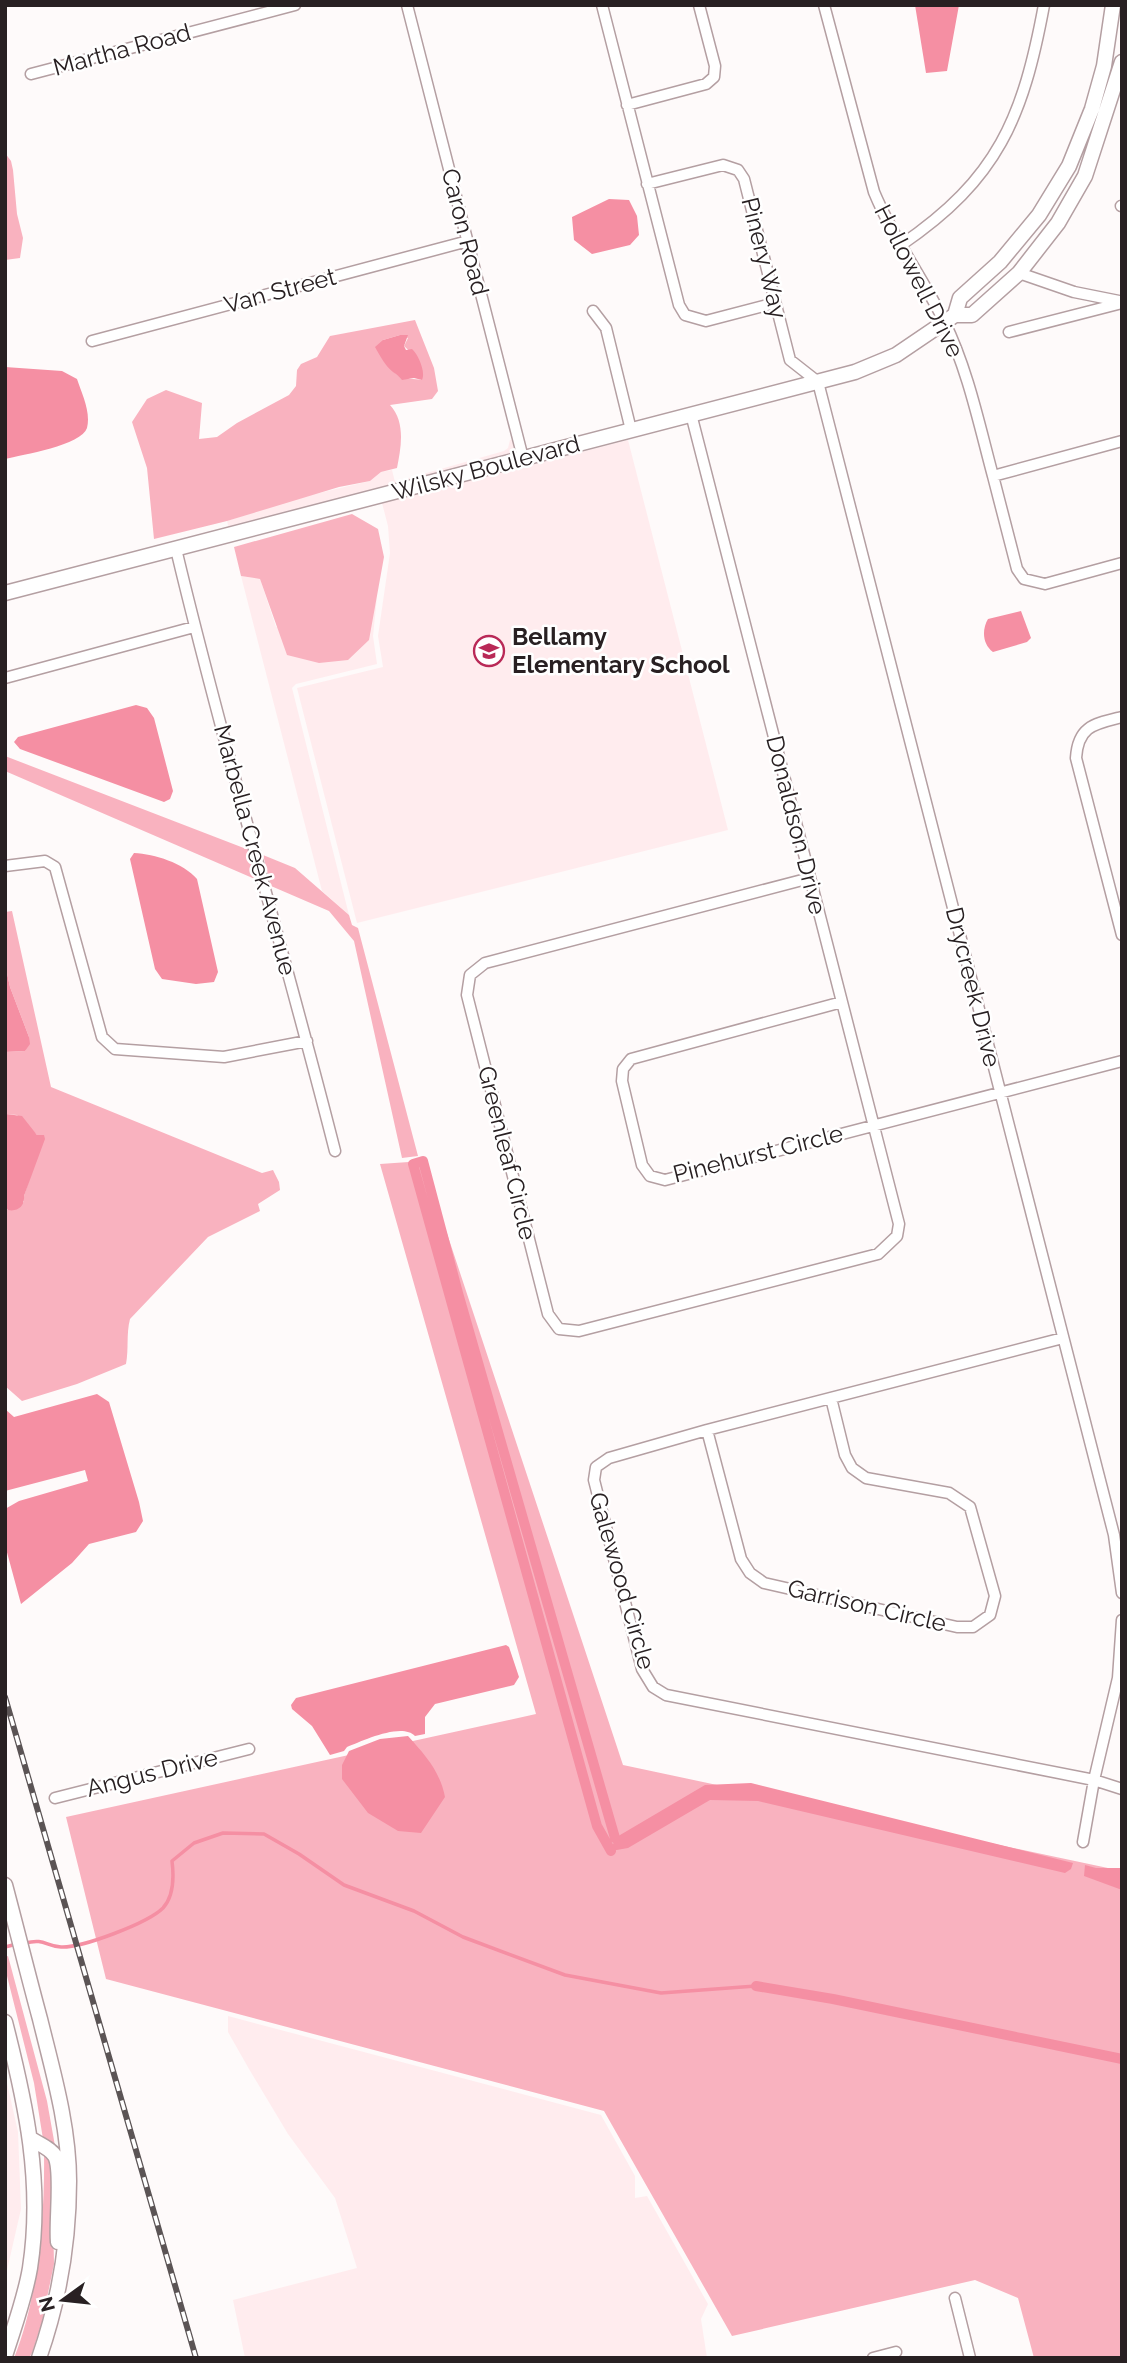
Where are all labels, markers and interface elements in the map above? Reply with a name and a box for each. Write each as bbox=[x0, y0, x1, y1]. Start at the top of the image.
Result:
street label: Martha Road bbox=[50, 17, 194, 82]
street label: Caron Road bbox=[436, 166, 495, 298]
street label: Pinery Way bbox=[735, 194, 794, 321]
street label: Hollowell Drive bbox=[868, 200, 970, 362]
street label: Van Street bbox=[221, 262, 339, 319]
street label: Wilsky Boulevard bbox=[389, 429, 583, 507]
place label: Bellamy Elementary School bbox=[512, 622, 730, 679]
school or university icon: Bellamy Elementary School bbox=[472, 634, 506, 668]
street label: Marbella Creek Avenue bbox=[208, 721, 303, 979]
street label: Donaldson Drive bbox=[760, 732, 833, 917]
street label: Drycreek Drive bbox=[940, 904, 1007, 1070]
street label: Greenleaf Circle bbox=[472, 1063, 543, 1243]
street label: Pinehurst Circle bbox=[670, 1118, 846, 1189]
street label: Galewood Circle bbox=[583, 1489, 662, 1673]
street label: Garrison Circle bbox=[785, 1573, 949, 1638]
street label: Angus Drive bbox=[83, 1742, 221, 1803]
north arrow bbox=[28, 2265, 98, 2335]
text: N bbox=[34, 2295, 59, 2314]

